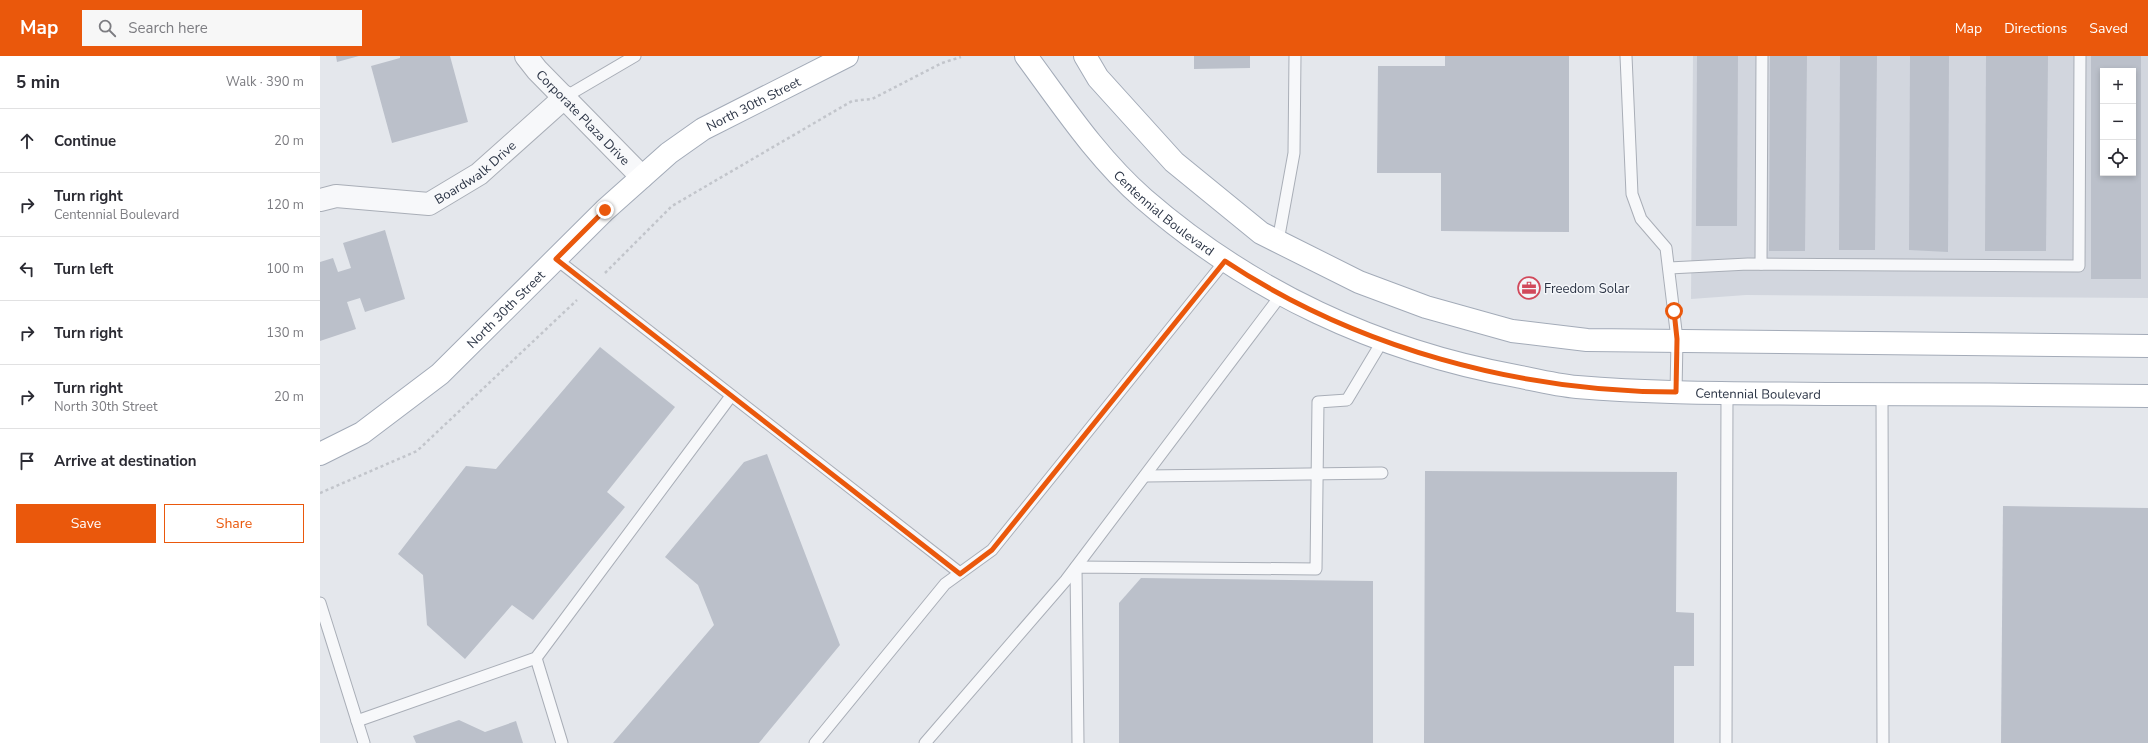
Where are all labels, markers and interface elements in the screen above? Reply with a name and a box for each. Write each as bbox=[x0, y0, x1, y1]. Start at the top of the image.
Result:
search box bbox=[82, 10, 362, 46]
text: Map bbox=[20, 15, 58, 41]
icon: search bbox=[96, 17, 118, 39]
text: Search here bbox=[128, 18, 208, 38]
text: Map bbox=[1955, 19, 1982, 38]
text: Directions bbox=[2004, 19, 2067, 38]
text: Saved bbox=[2089, 19, 2128, 38]
street label: Corporate Plaza Drive bbox=[532, 66, 634, 170]
map controls bbox=[2100, 68, 2136, 176]
button: + bbox=[2100, 68, 2136, 104]
text: 5 min bbox=[16, 71, 60, 94]
text: Walk · 390 m bbox=[226, 73, 304, 91]
street label: North 30th Street bbox=[703, 73, 804, 136]
button: − bbox=[2100, 104, 2136, 140]
icon: ahead bbox=[16, 130, 38, 152]
text: Continue bbox=[54, 131, 116, 151]
text: 20 m bbox=[274, 132, 304, 150]
street label: Boardwalk Drive bbox=[431, 137, 520, 209]
button: locate bbox=[2100, 140, 2136, 176]
street label: Centennial Boulevard bbox=[1109, 167, 1217, 260]
text: Turn right bbox=[54, 186, 123, 206]
icon: right bbox=[16, 194, 38, 216]
text: 120 m bbox=[266, 196, 304, 214]
route end bbox=[596, 201, 614, 219]
text: Centennial Boulevard bbox=[54, 206, 179, 224]
icon: left bbox=[16, 258, 38, 280]
text: Turn left bbox=[54, 259, 113, 279]
text: 100 m bbox=[266, 260, 304, 278]
street label: North 30th Street bbox=[463, 266, 550, 353]
office icon: Freedom Solar bbox=[1516, 275, 1542, 301]
place label: Freedom Solar bbox=[1544, 280, 1630, 298]
route start bbox=[1665, 302, 1683, 320]
icon: right bbox=[16, 322, 38, 344]
text: Turn right bbox=[54, 323, 123, 343]
text: 130 m bbox=[266, 324, 304, 342]
text: Turn right bbox=[54, 378, 123, 398]
street label: Centennial Boulevard bbox=[1695, 385, 1821, 404]
icon: right bbox=[16, 386, 38, 408]
text: 20 m bbox=[274, 388, 304, 406]
text: North 30th Street bbox=[54, 398, 157, 416]
icon: arrive bbox=[16, 450, 38, 472]
text: Arrive at destination bbox=[54, 451, 197, 471]
button: Save bbox=[16, 504, 156, 543]
button: Share bbox=[164, 504, 304, 543]

